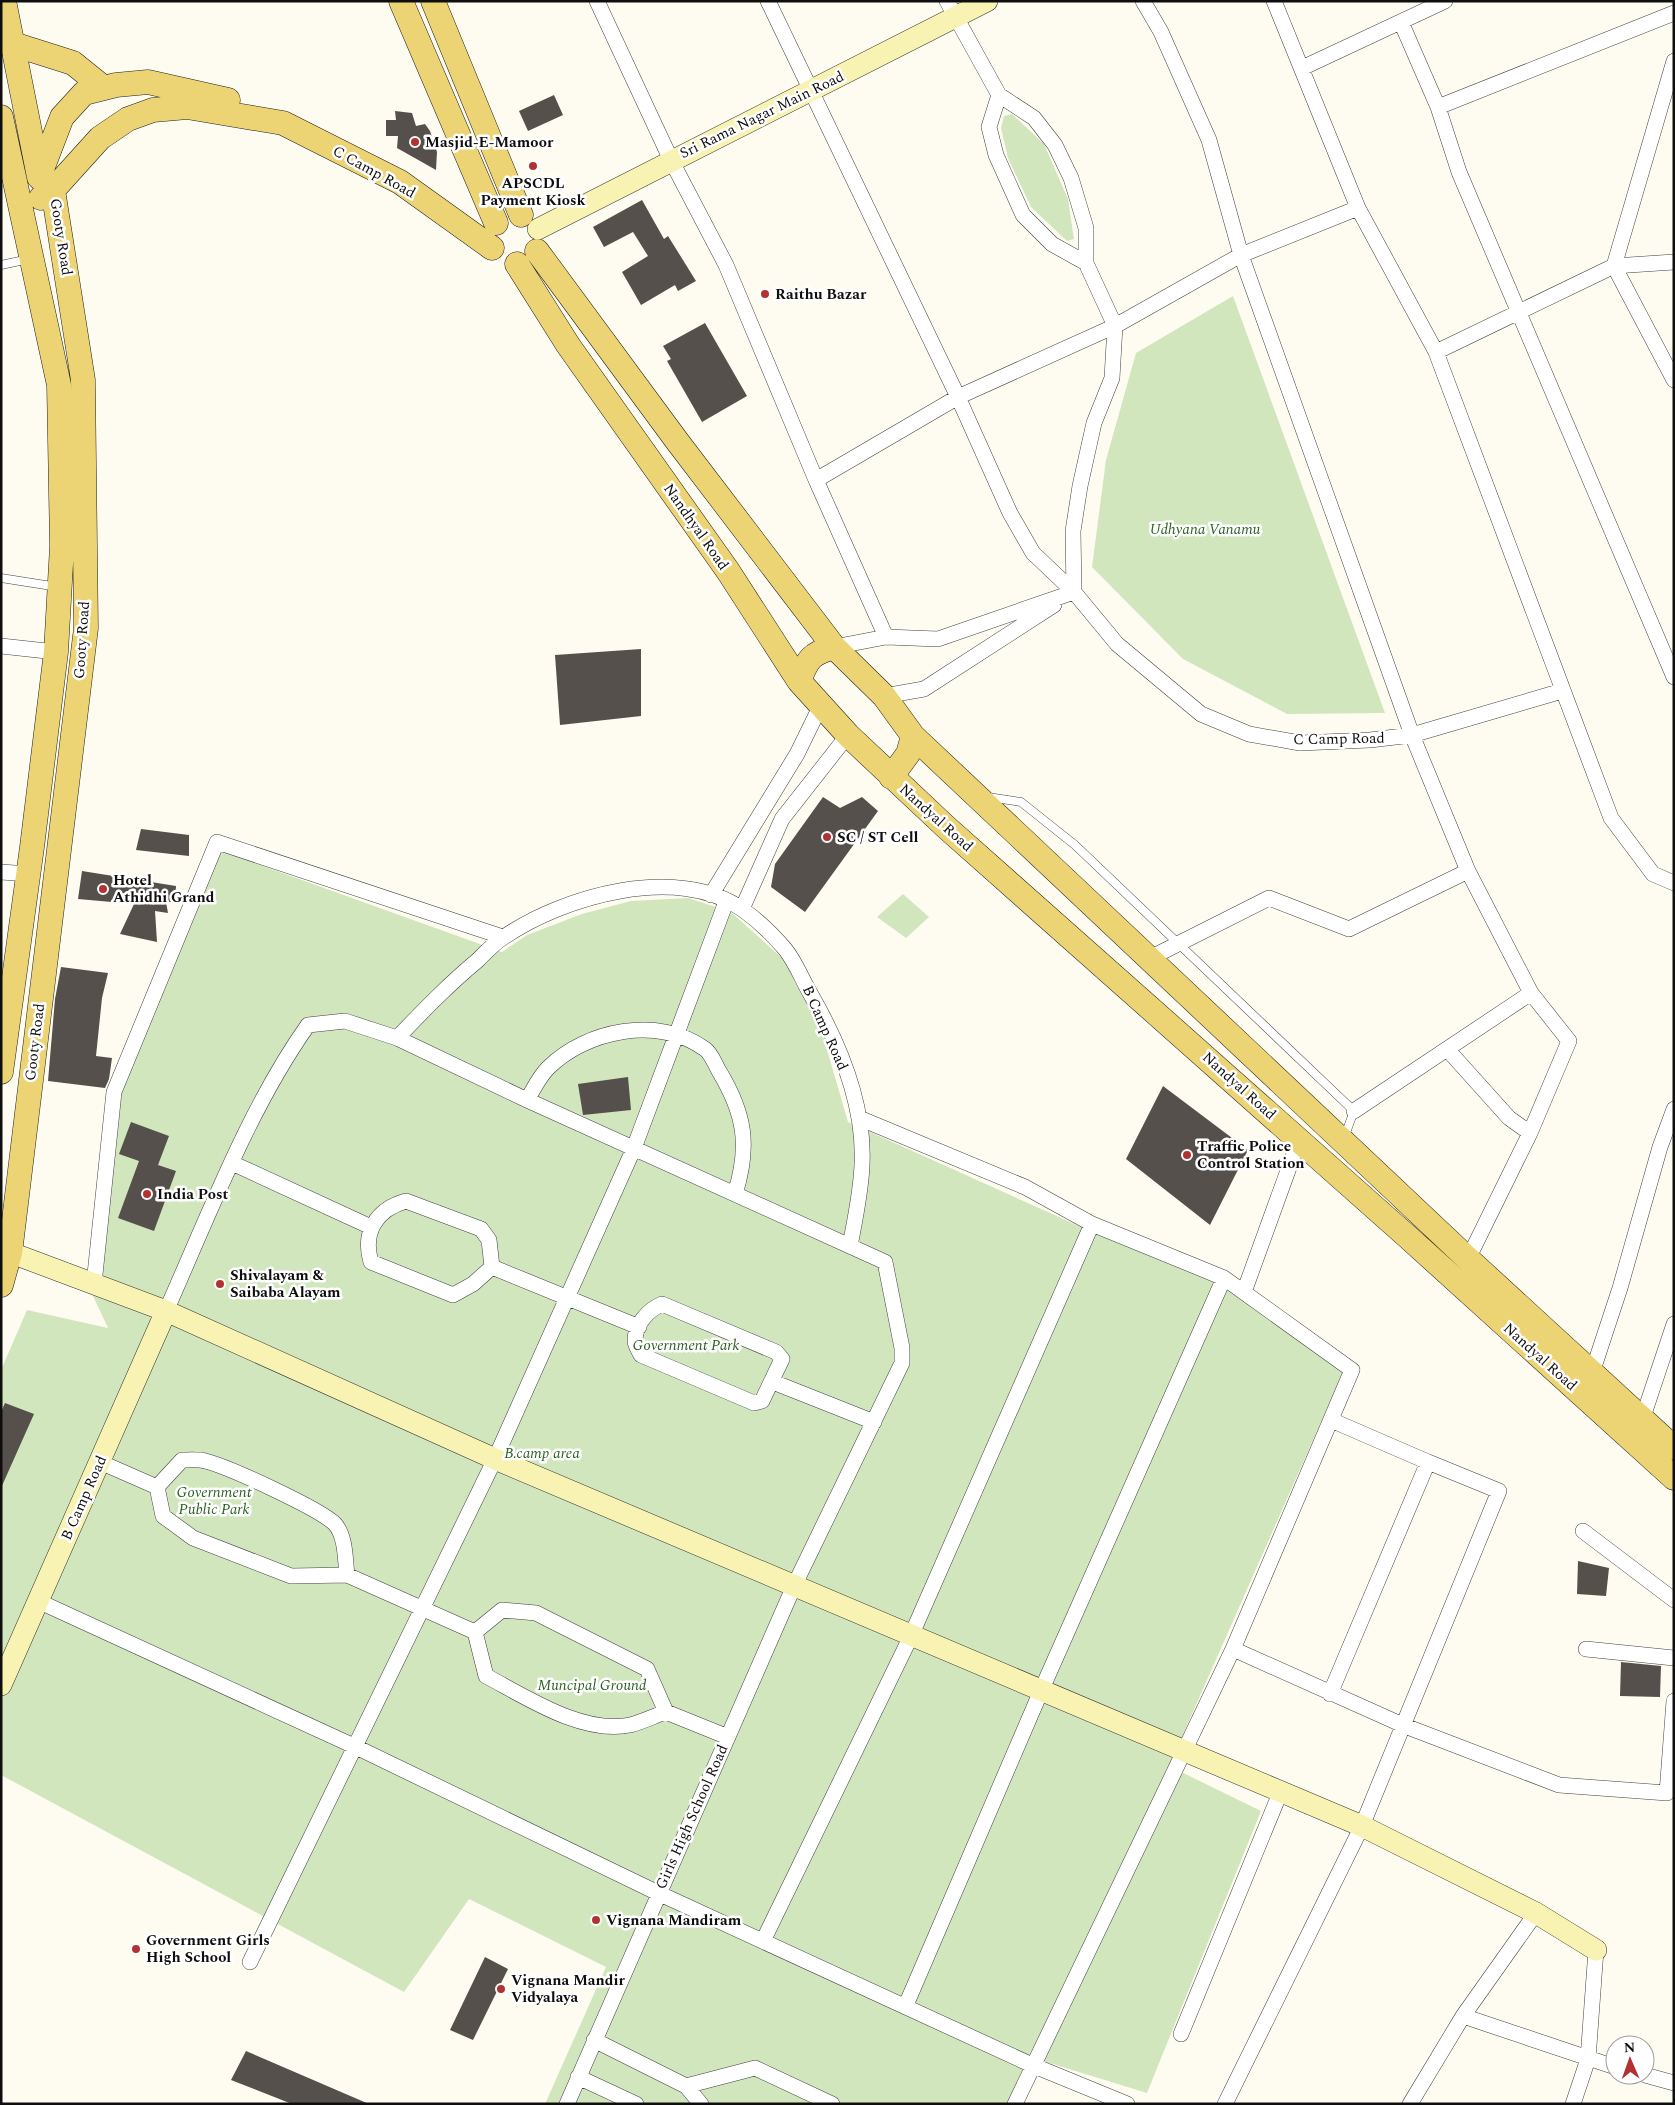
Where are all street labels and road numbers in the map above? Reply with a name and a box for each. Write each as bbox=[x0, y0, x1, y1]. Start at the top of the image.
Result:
street label: Sri Rama Nagar Main Road bbox=[676, 65, 848, 165]
street label: C Camp Road bbox=[328, 140, 420, 204]
street label: Gooty Road bbox=[44, 197, 78, 277]
street label: Nandhyal Road bbox=[658, 479, 734, 575]
street label: Gooty Road bbox=[68, 600, 96, 680]
street label: C Camp Road bbox=[1293, 727, 1385, 751]
street label: Nandyal Road bbox=[894, 778, 978, 858]
street label: B Camp Road bbox=[796, 982, 854, 1074]
street label: Gooty Road bbox=[19, 1002, 51, 1082]
street label: Nandyal Road bbox=[1197, 1046, 1281, 1126]
street label: Nandyal Road bbox=[1498, 1317, 1582, 1397]
street label: B Camp Road bbox=[55, 1452, 113, 1544]
street label: Girls High School Road bbox=[650, 1741, 734, 1893]

